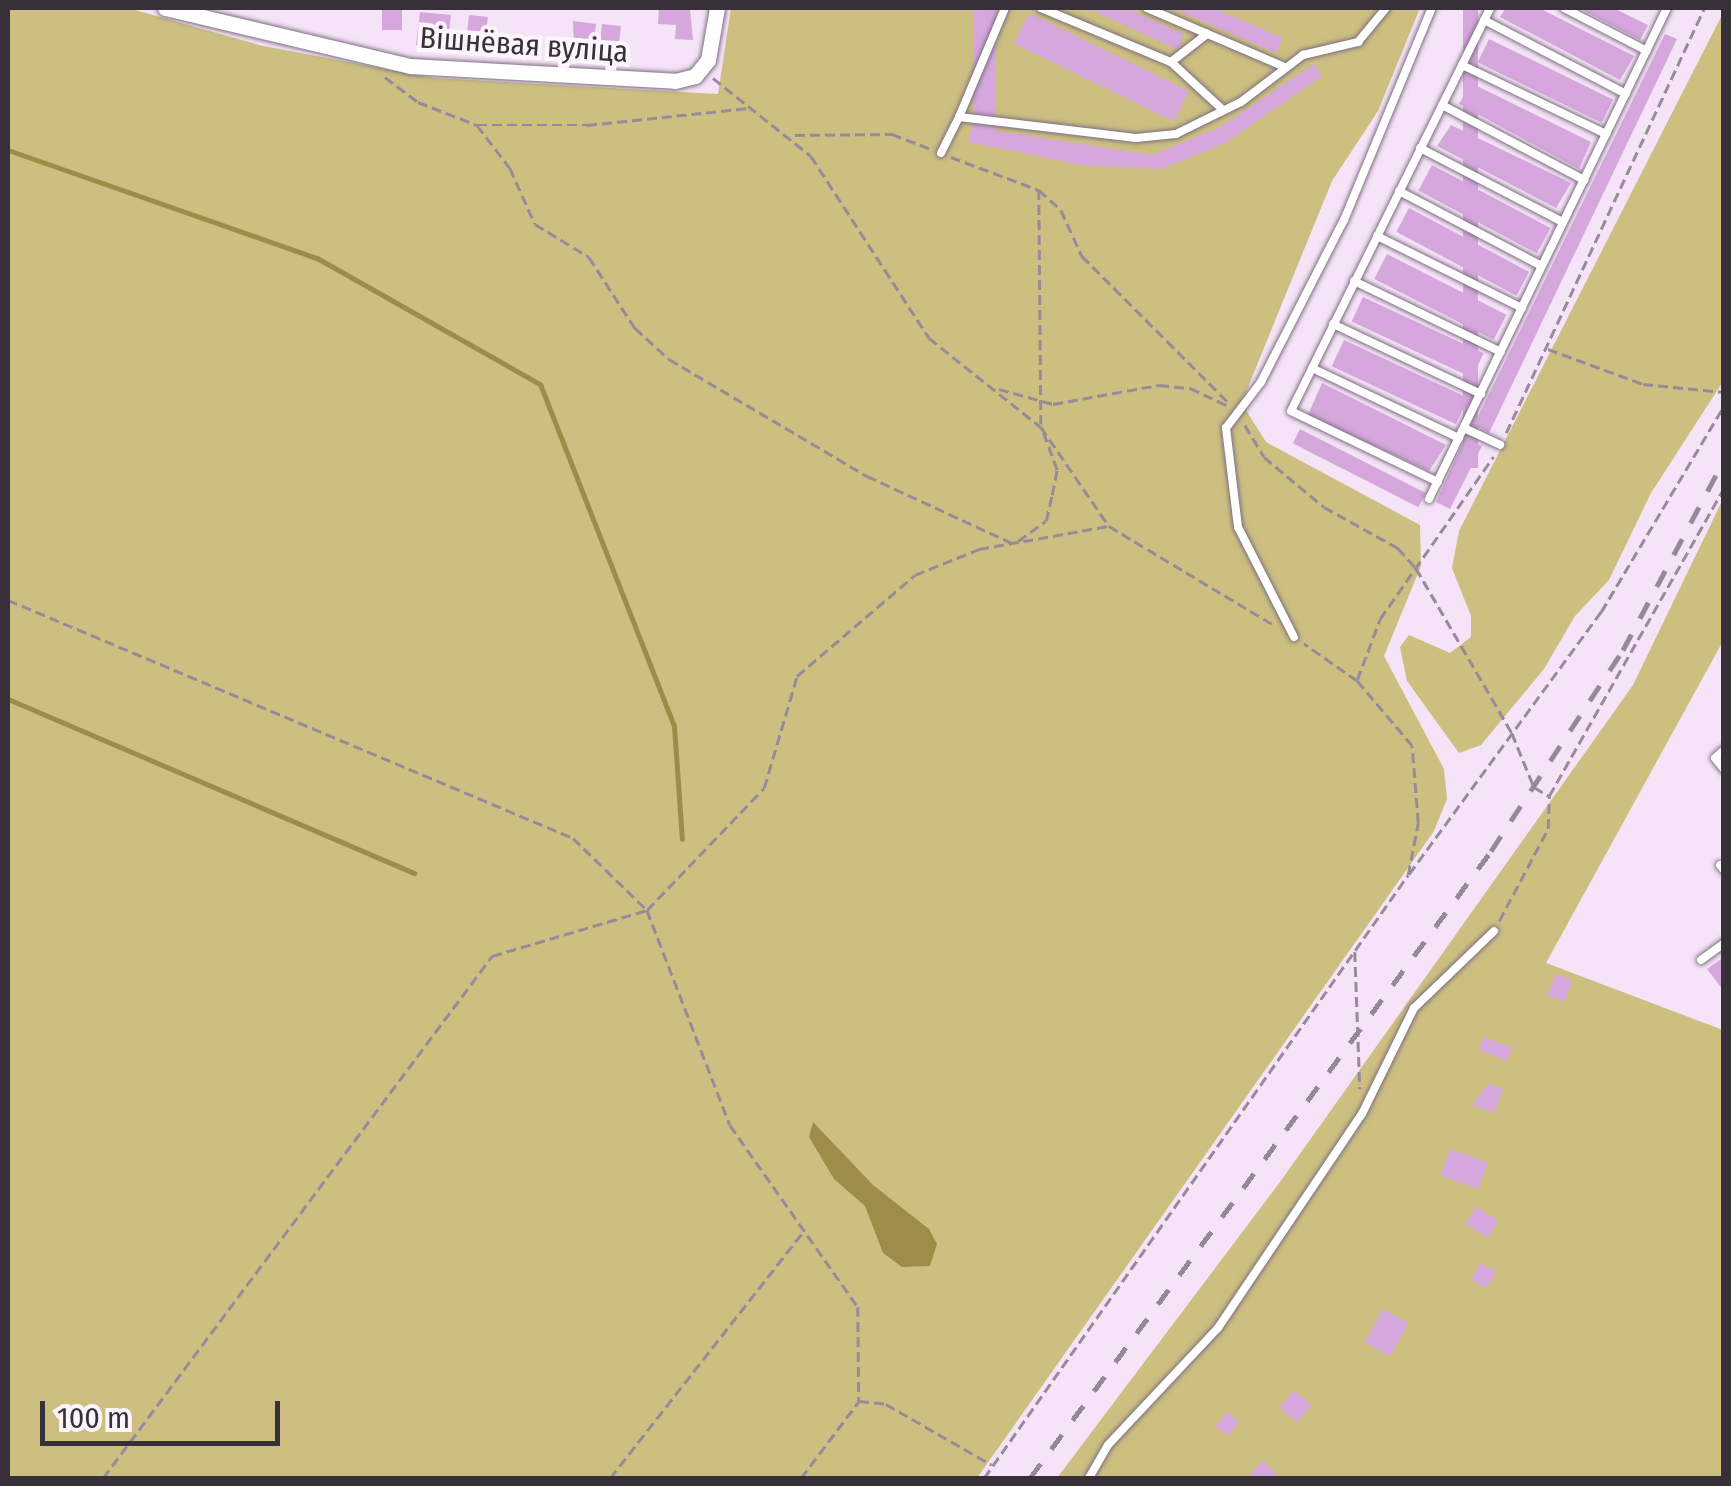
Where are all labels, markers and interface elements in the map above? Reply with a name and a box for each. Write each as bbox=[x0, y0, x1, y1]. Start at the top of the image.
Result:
street label: Вішнёвая вуліца bbox=[419, 20, 629, 70]
scale bar bbox=[45, 1381, 285, 1443]
text: 100 m bbox=[57, 1400, 130, 1436]

